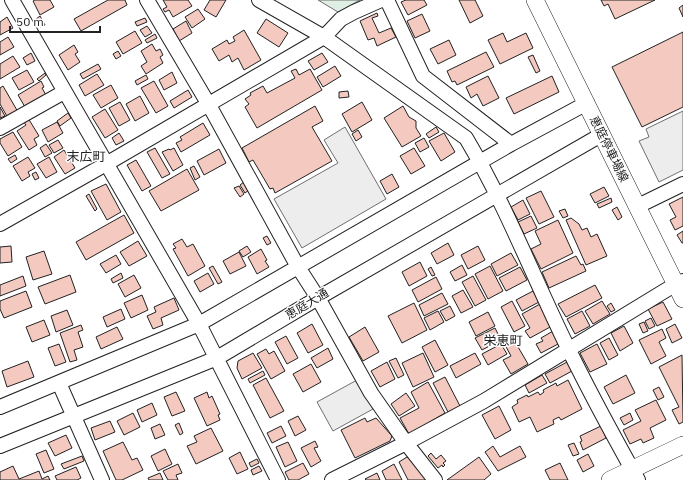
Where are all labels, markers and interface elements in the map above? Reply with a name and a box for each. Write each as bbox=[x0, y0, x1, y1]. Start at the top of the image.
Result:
scale bar bbox=[10, 8, 100, 34]
text: 50 m bbox=[16, 14, 44, 29]
street label: 恵庭停車場線 bbox=[587, 113, 632, 184]
district label: 末広町 bbox=[66, 148, 106, 165]
street label: 恵庭大通 bbox=[282, 285, 331, 322]
district label: 栄恵町 bbox=[483, 332, 523, 349]

